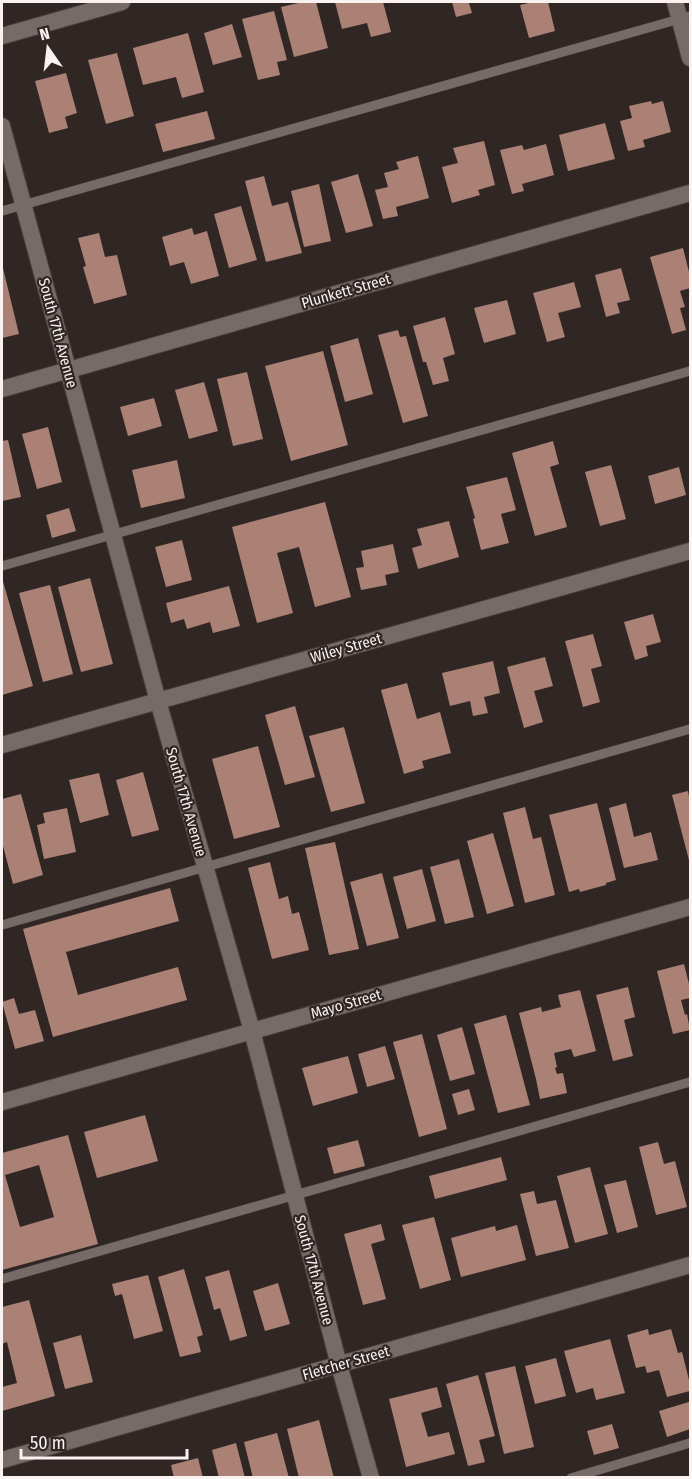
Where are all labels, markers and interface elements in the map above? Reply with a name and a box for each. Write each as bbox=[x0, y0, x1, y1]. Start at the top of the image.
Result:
north arrow bbox=[18, 18, 78, 78]
text: N bbox=[38, 24, 51, 44]
street label: Plunkett Street bbox=[299, 270, 393, 312]
street label: South 17th Avenue bbox=[35, 276, 81, 390]
street label: Wiley Street bbox=[308, 629, 384, 667]
street label: South 17th Avenue bbox=[162, 745, 210, 859]
street label: Mayo Street bbox=[309, 985, 384, 1023]
street label: South 17th Avenue bbox=[291, 1213, 337, 1327]
street label: Fletcher Street bbox=[300, 1342, 392, 1384]
scale bar bbox=[21, 1422, 188, 1460]
text: 50 m bbox=[30, 1432, 66, 1454]

